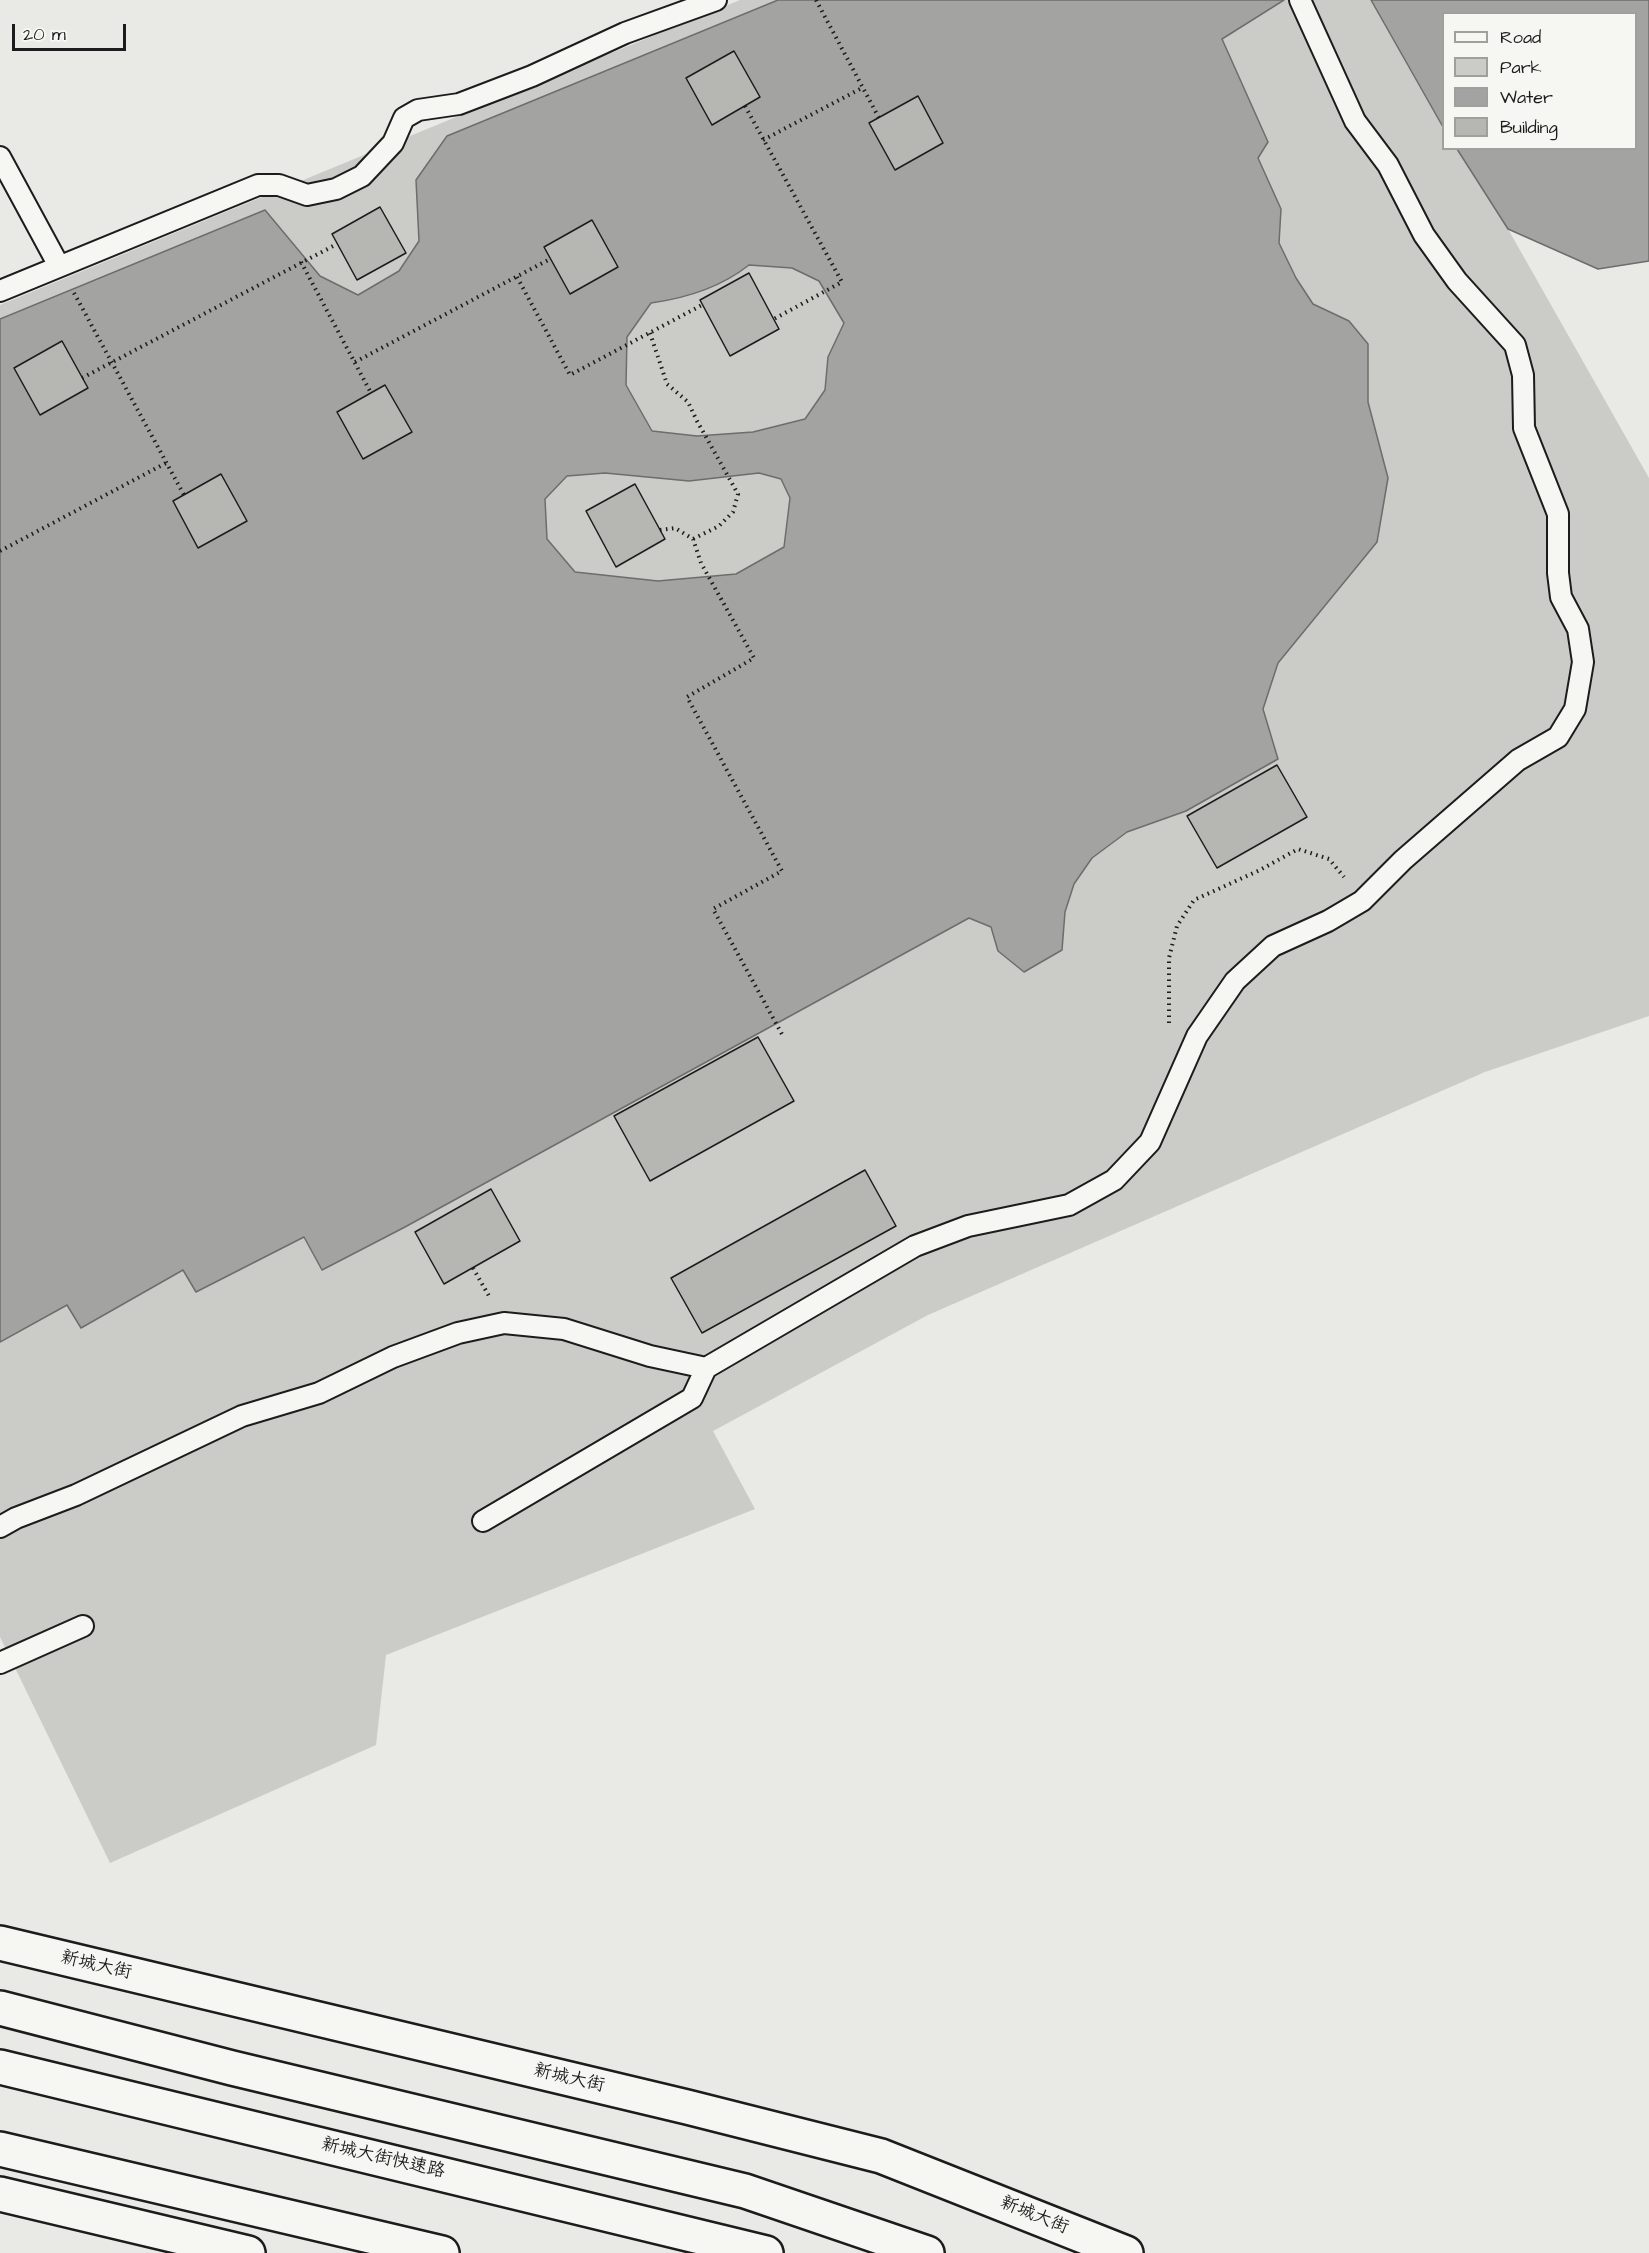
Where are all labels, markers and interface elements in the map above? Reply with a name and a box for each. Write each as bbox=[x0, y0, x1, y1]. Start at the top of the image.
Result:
scale bar bbox=[15, 12, 129, 50]
legend bbox=[1442, 12, 1637, 150]
text: 20 m bbox=[23, 22, 66, 47]
text: Road bbox=[1500, 25, 1541, 50]
text: Park bbox=[1500, 55, 1542, 80]
text: Water bbox=[1500, 85, 1553, 110]
text: Building bbox=[1500, 115, 1558, 140]
street label: 新城大街 bbox=[58, 1947, 134, 1985]
street label: 新城大街 bbox=[531, 2060, 607, 2098]
street label: 新城大街快速路 bbox=[319, 2134, 447, 2184]
street label: 新城大街 bbox=[997, 2193, 1071, 2239]

